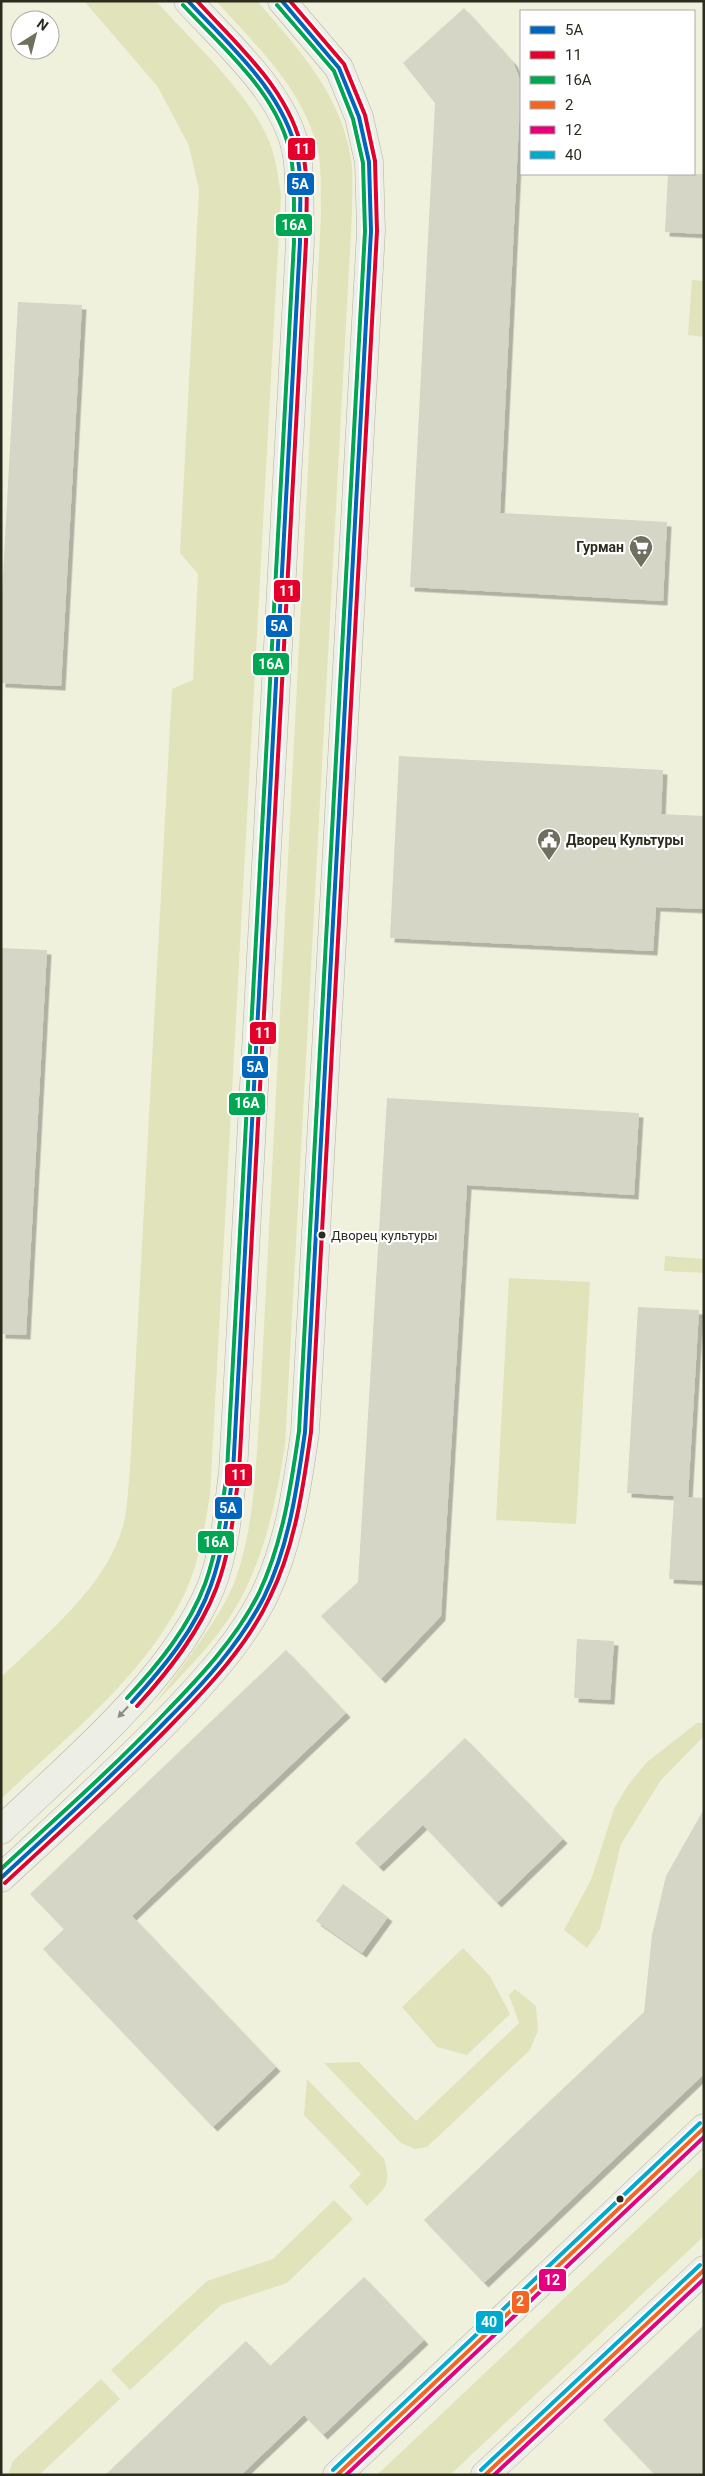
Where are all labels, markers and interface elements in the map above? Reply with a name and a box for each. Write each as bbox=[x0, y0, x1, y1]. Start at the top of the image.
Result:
north arrow bbox=[10, 10, 60, 60]
legend bbox=[520, 10, 695, 175]
text: N bbox=[34, 15, 51, 34]
text: 5А bbox=[565, 21, 583, 39]
text: 11 bbox=[565, 46, 582, 64]
text: 16А bbox=[565, 71, 592, 89]
text: 2 bbox=[565, 96, 573, 114]
text: 12 bbox=[565, 121, 582, 139]
line badge: 11 bbox=[287, 137, 316, 161]
text: 11 bbox=[294, 141, 310, 157]
text: 40 bbox=[565, 146, 582, 164]
line badge: 5А bbox=[286, 172, 315, 196]
text: 5А bbox=[291, 176, 309, 192]
line badge: 16А bbox=[275, 213, 313, 237]
text: 16А bbox=[281, 217, 307, 233]
supermarket icon: Гурман bbox=[628, 534, 654, 568]
place label: Гурман bbox=[576, 539, 624, 555]
line badge: 11 bbox=[273, 579, 301, 603]
text: 11 bbox=[279, 583, 295, 599]
line badge: 5А bbox=[265, 614, 293, 638]
text: 5А bbox=[270, 618, 288, 634]
line badge: 16А bbox=[252, 652, 290, 676]
text: 16А bbox=[258, 656, 284, 672]
public building icon: Дворец Культуры bbox=[536, 827, 562, 861]
place label: Дворец Культуры bbox=[566, 832, 684, 848]
line badge: 11 bbox=[249, 1021, 277, 1045]
text: 11 bbox=[255, 1025, 271, 1041]
line badge: 5А bbox=[241, 1055, 269, 1079]
text: 5А bbox=[246, 1059, 264, 1075]
line badge: 16А bbox=[228, 1092, 266, 1116]
text: 16А bbox=[234, 1095, 260, 1111]
place label: Дворец культуры bbox=[331, 1228, 438, 1243]
marker: Дворец культуры bbox=[317, 1230, 327, 1240]
line badge: 11 bbox=[224, 1463, 253, 1487]
text: 11 bbox=[231, 1467, 247, 1483]
line badge: 5А bbox=[214, 1496, 243, 1520]
text: 5А bbox=[219, 1500, 237, 1516]
line badge: 16А bbox=[197, 1530, 235, 1554]
text: 16А bbox=[203, 1534, 229, 1550]
one-way arrow bbox=[117, 1706, 129, 1718]
unlabelled marker bbox=[615, 2194, 625, 2204]
line badge: 12 bbox=[538, 2268, 567, 2292]
text: 12 bbox=[544, 2272, 560, 2288]
line badge: 2 bbox=[511, 2290, 530, 2314]
text: 2 bbox=[516, 2293, 524, 2309]
line badge: 40 bbox=[475, 2310, 504, 2334]
text: 40 bbox=[481, 2314, 497, 2330]

